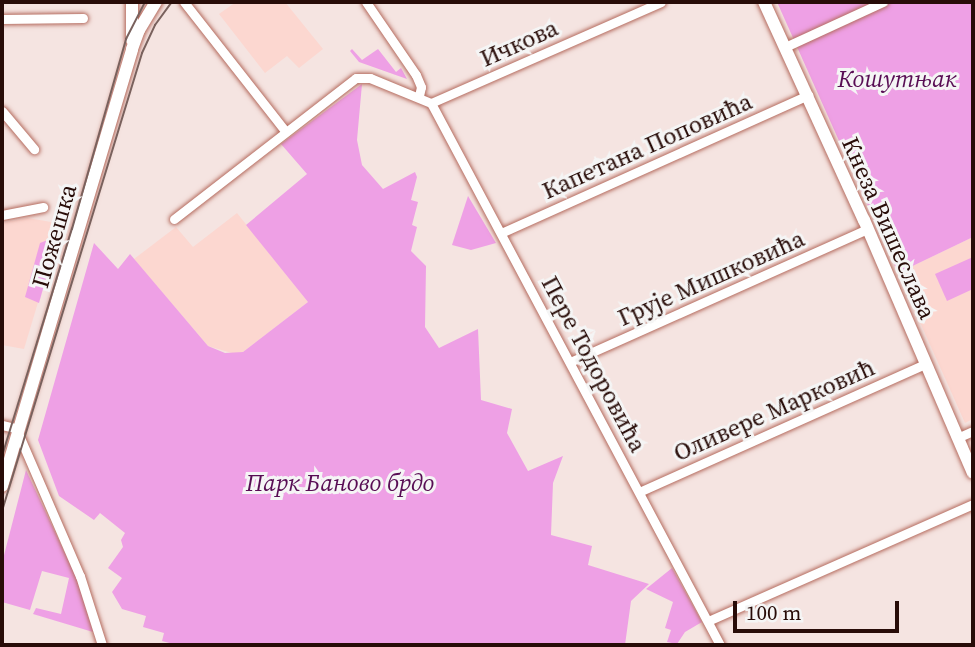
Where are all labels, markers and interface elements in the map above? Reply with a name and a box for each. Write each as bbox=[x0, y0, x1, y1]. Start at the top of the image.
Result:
street label: Ичкова bbox=[476, 13, 562, 73]
park label: Кошутњак bbox=[838, 65, 956, 93]
street label: Капетана Поповића bbox=[538, 87, 756, 205]
street label: Кнеза Вишеслава bbox=[836, 133, 942, 323]
street label: Пожешка bbox=[25, 181, 83, 291]
street label: Грује Мишковића bbox=[613, 224, 809, 332]
street label: Пере Тодоровића bbox=[535, 271, 653, 457]
street label: Оливере Марковић bbox=[669, 353, 879, 467]
park label: Парк Баново брдо bbox=[246, 469, 434, 497]
scale bar bbox=[737, 588, 903, 632]
text: 100 m bbox=[746, 598, 801, 627]

